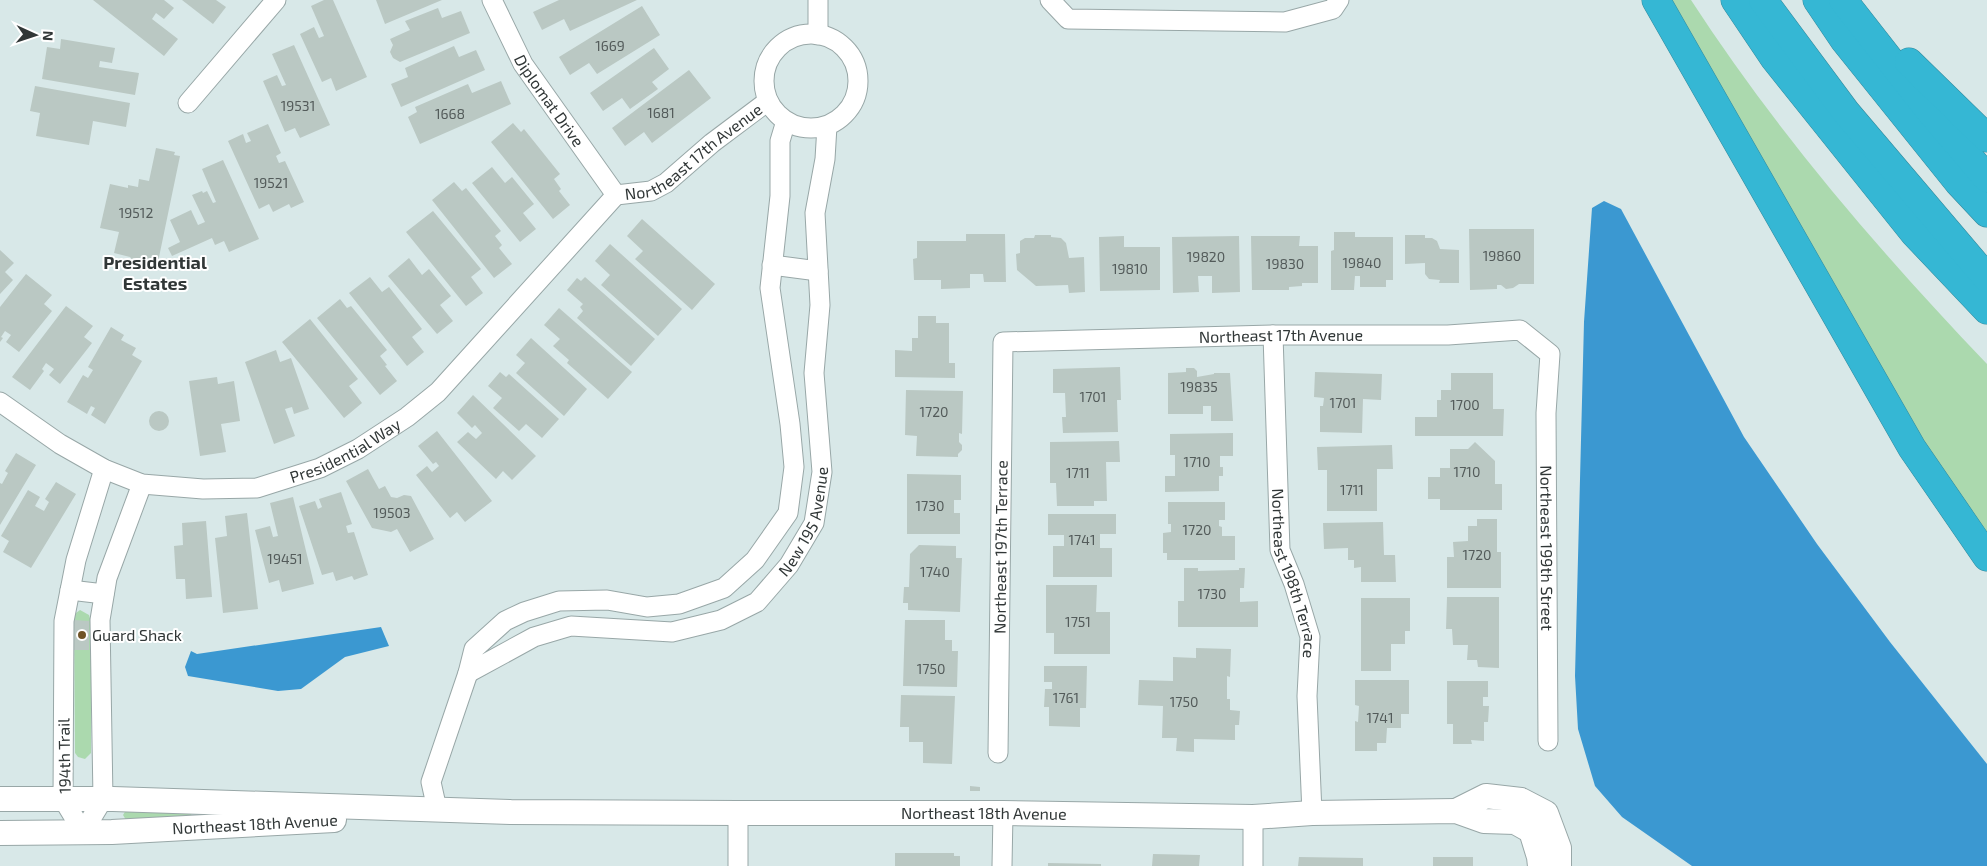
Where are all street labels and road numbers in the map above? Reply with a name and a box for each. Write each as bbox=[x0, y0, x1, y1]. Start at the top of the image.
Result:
street label: Diplomat Drive bbox=[511, 51, 588, 150]
street label: Northeast 17th Avenue bbox=[624, 99, 765, 203]
street label: Northeast 17th Avenue bbox=[1199, 325, 1363, 346]
street label: Presidential Way bbox=[287, 414, 404, 486]
street label: Northeast 197th Terrace bbox=[989, 460, 1011, 634]
street label: Northeast 199th Street bbox=[1537, 465, 1557, 631]
street label: New 195 Avenue bbox=[774, 466, 831, 580]
street label: Northeast 198th Terrace bbox=[1269, 488, 1320, 659]
street label: 194th Trail bbox=[53, 718, 74, 794]
street label: Northeast 18th Avenue bbox=[901, 803, 1067, 823]
street label: Northeast 18th Avenue bbox=[172, 810, 338, 837]

